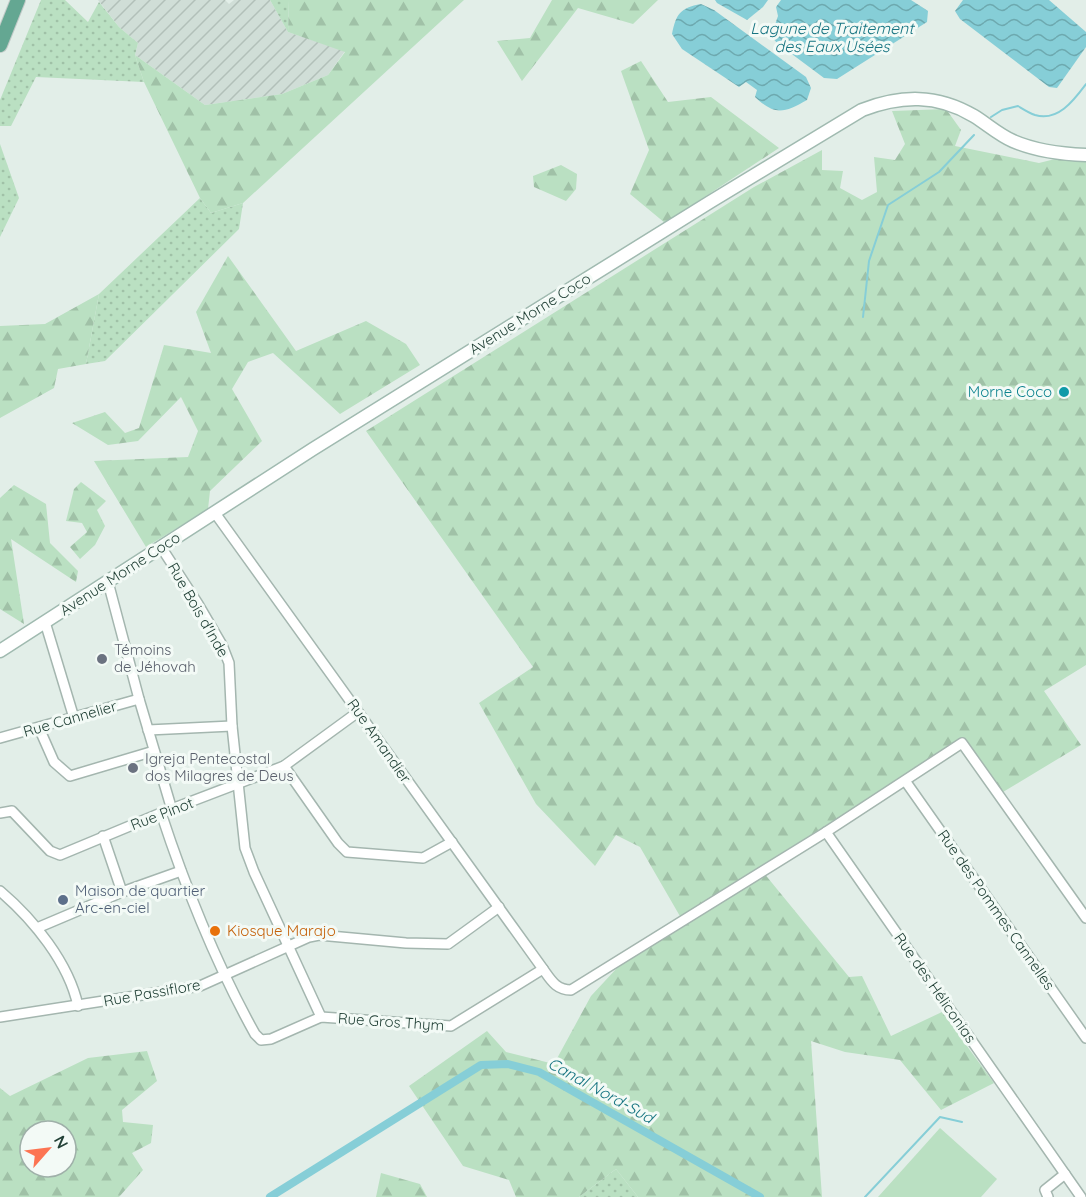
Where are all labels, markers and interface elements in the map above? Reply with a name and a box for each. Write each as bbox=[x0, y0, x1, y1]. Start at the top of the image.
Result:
water label: Lagune de Traitement des Eaux Usées bbox=[750, 18, 915, 56]
street label: Avenue Morne Coco bbox=[466, 269, 594, 359]
place label: Morne Coco bbox=[968, 382, 1052, 401]
marker: Morne Coco bbox=[1057, 385, 1071, 399]
street label: Avenue Morne Coco bbox=[56, 528, 183, 620]
street label: Rue Bois d'Inde bbox=[164, 559, 233, 660]
place label: Témoins de Jéhovah bbox=[114, 640, 196, 676]
marker: Témoins de Jéhovah bbox=[95, 652, 109, 666]
street label: Rue Amandier bbox=[343, 695, 416, 787]
street label: Rue Cannelier bbox=[21, 696, 119, 741]
place label: Igreja Pentecostal dos Milagres de Deus bbox=[145, 749, 293, 785]
marker: Igreja Pentecostal dos Milagres de Deus bbox=[126, 761, 140, 775]
street label: Rue Pinot bbox=[128, 793, 196, 834]
street label: Rue des Pommes Cannelles bbox=[934, 826, 1059, 994]
place label: Maison de quartier Arc-en-ciel bbox=[75, 881, 205, 917]
marker: Maison de quartier Arc-en-ciel bbox=[56, 893, 70, 907]
place label: Kiosque Marajo bbox=[227, 921, 336, 940]
marker: Kiosque Marajo bbox=[208, 924, 222, 938]
street label: Rue des Héliconias bbox=[890, 929, 981, 1047]
street label: Rue Passiflore bbox=[102, 975, 202, 1010]
street label: Rue Gros Thym bbox=[337, 1008, 445, 1035]
water label: Canal Nord-Sud bbox=[545, 1053, 659, 1128]
north arrow bbox=[18, 1119, 78, 1179]
text: N bbox=[50, 1132, 73, 1152]

